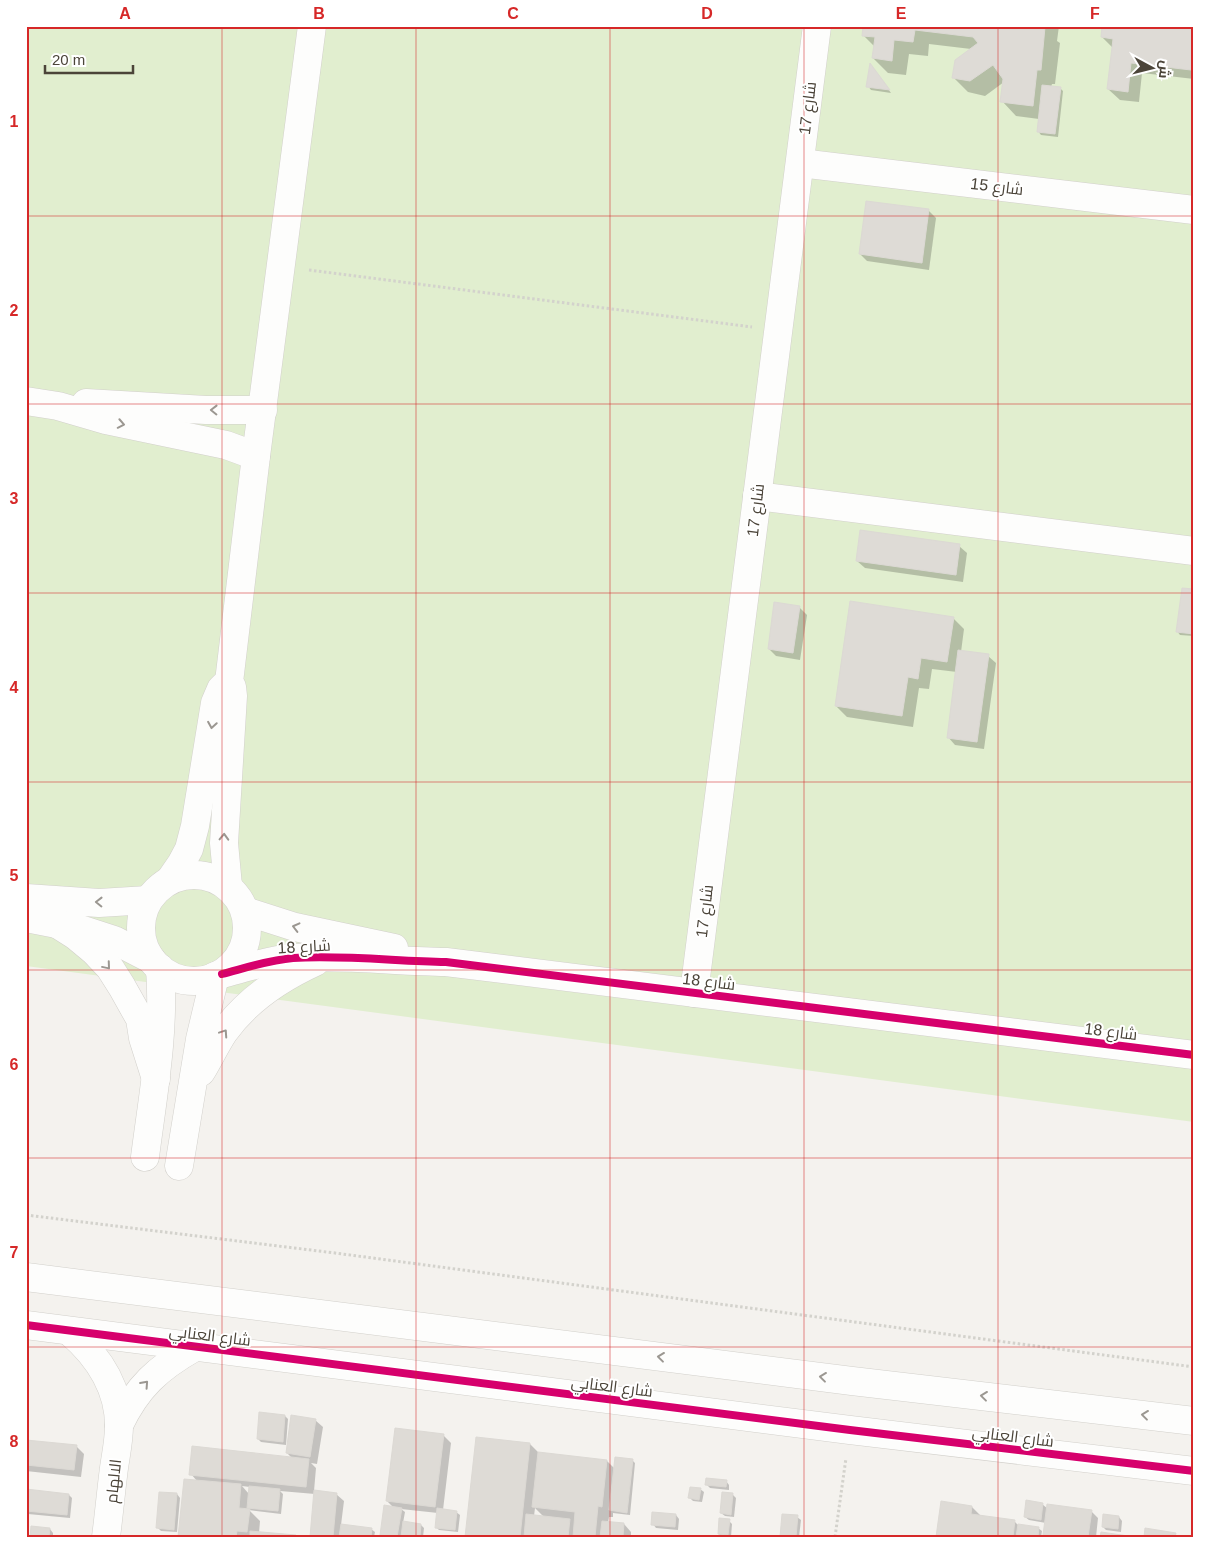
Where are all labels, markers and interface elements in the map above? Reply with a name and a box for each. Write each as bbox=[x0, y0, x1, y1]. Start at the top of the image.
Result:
text: A bbox=[119, 5, 131, 22]
text: B bbox=[313, 5, 325, 22]
text: C bbox=[507, 5, 519, 22]
text: D bbox=[701, 5, 713, 22]
text: E bbox=[896, 5, 907, 22]
text: F bbox=[1090, 5, 1100, 22]
scale bar bbox=[45, 42, 132, 74]
north arrow bbox=[1128, 42, 1178, 92]
text: 20 m bbox=[52, 51, 85, 68]
text: ش bbox=[1155, 60, 1174, 80]
street label: شارع 17 bbox=[796, 81, 822, 136]
text: 1 bbox=[10, 113, 19, 130]
street label: شارع 15 bbox=[969, 175, 1024, 201]
text: 2 bbox=[10, 302, 19, 319]
one-way arrow bbox=[210, 405, 218, 415]
one-way arrow bbox=[117, 418, 126, 428]
street label: شارع 17 bbox=[744, 483, 770, 538]
text: 3 bbox=[10, 490, 19, 507]
text: 4 bbox=[10, 679, 19, 696]
one-way arrow bbox=[207, 721, 217, 730]
one-way arrow bbox=[219, 833, 229, 841]
text: 5 bbox=[10, 867, 19, 884]
street label: شارع 17 bbox=[693, 884, 719, 939]
one-way arrow bbox=[95, 897, 103, 907]
one-way arrow bbox=[292, 922, 301, 933]
street label: شارع 18 bbox=[277, 937, 331, 959]
one-way arrow bbox=[102, 961, 111, 970]
street label: شارع 18 bbox=[681, 970, 736, 996]
street label: شارع 18 bbox=[1083, 1020, 1138, 1046]
one-way arrow bbox=[218, 1030, 227, 1039]
text: 6 bbox=[10, 1056, 19, 1073]
text: 7 bbox=[10, 1244, 19, 1261]
street label: شارع العنابي bbox=[168, 1322, 252, 1354]
one-way arrow bbox=[657, 1352, 665, 1363]
one-way arrow bbox=[818, 1372, 826, 1383]
street label: شارع العنابي bbox=[570, 1373, 654, 1405]
one-way arrow bbox=[139, 1381, 148, 1390]
one-way arrow bbox=[980, 1391, 988, 1402]
one-way arrow bbox=[1141, 1410, 1149, 1421]
street label: شارع العنابي bbox=[971, 1423, 1055, 1455]
text: 8 bbox=[10, 1433, 19, 1450]
street label: الالهام bbox=[103, 1458, 127, 1504]

